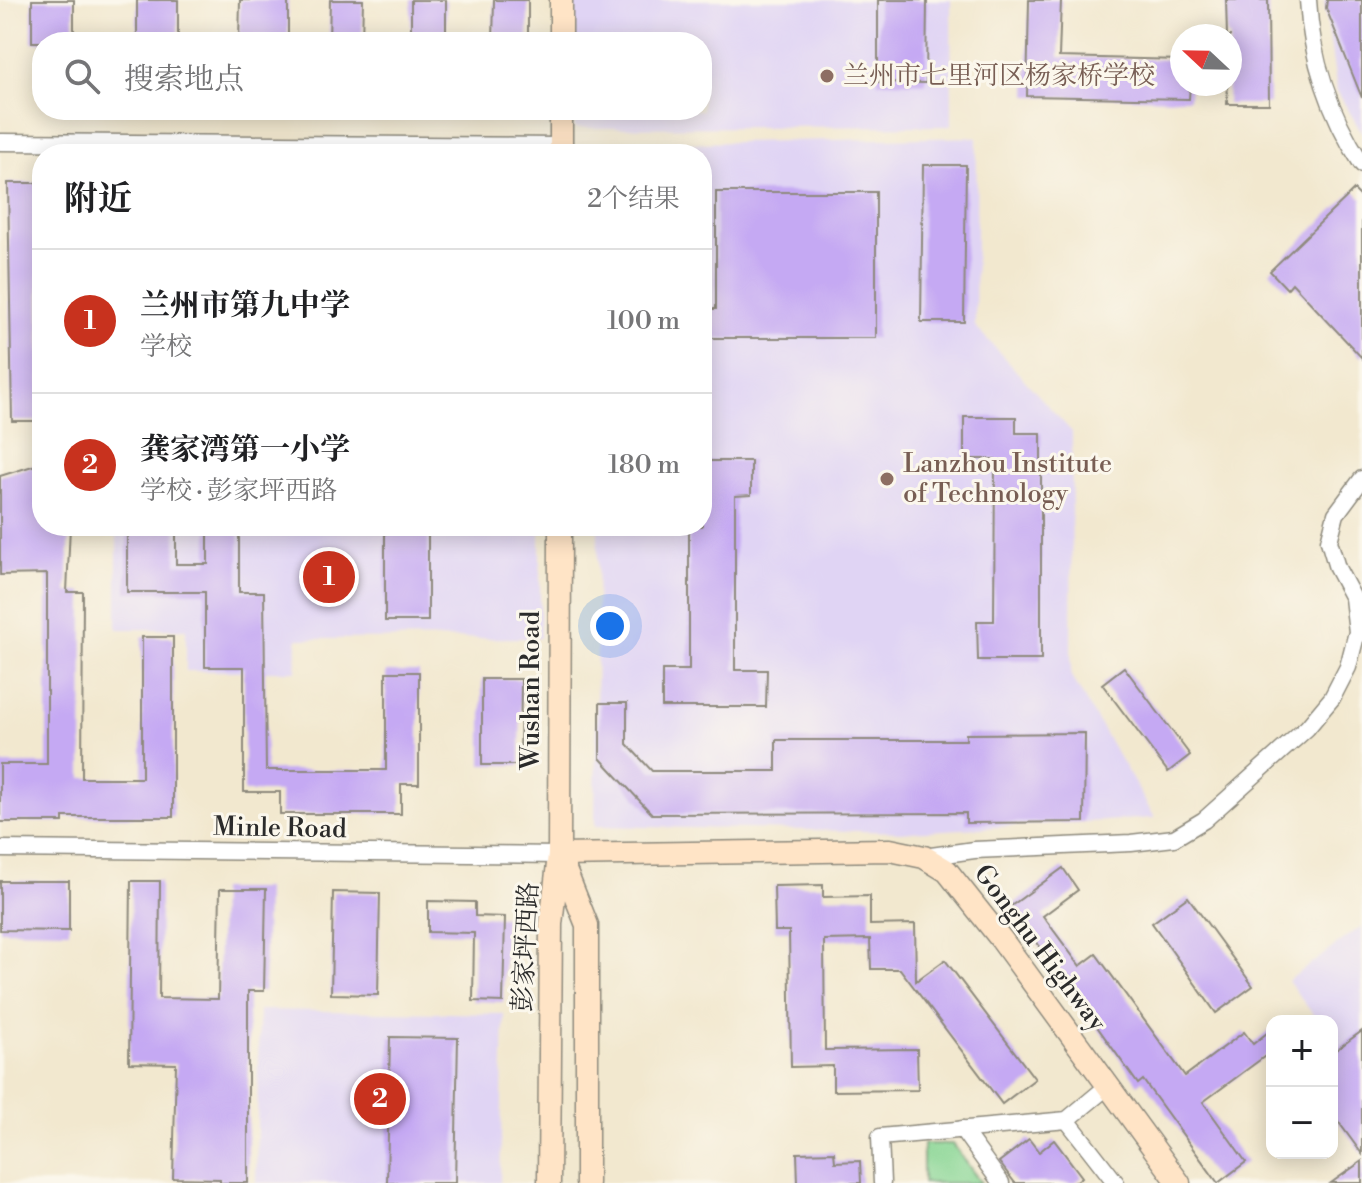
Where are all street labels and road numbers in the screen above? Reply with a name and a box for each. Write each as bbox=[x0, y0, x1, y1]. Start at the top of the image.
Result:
street label: Wushan Road bbox=[515, 610, 547, 770]
street label: Minle Road bbox=[213, 811, 347, 845]
street label: Gonghu Highway bbox=[967, 858, 1113, 1038]
street label: 彭家坪西路 bbox=[507, 881, 545, 1013]

